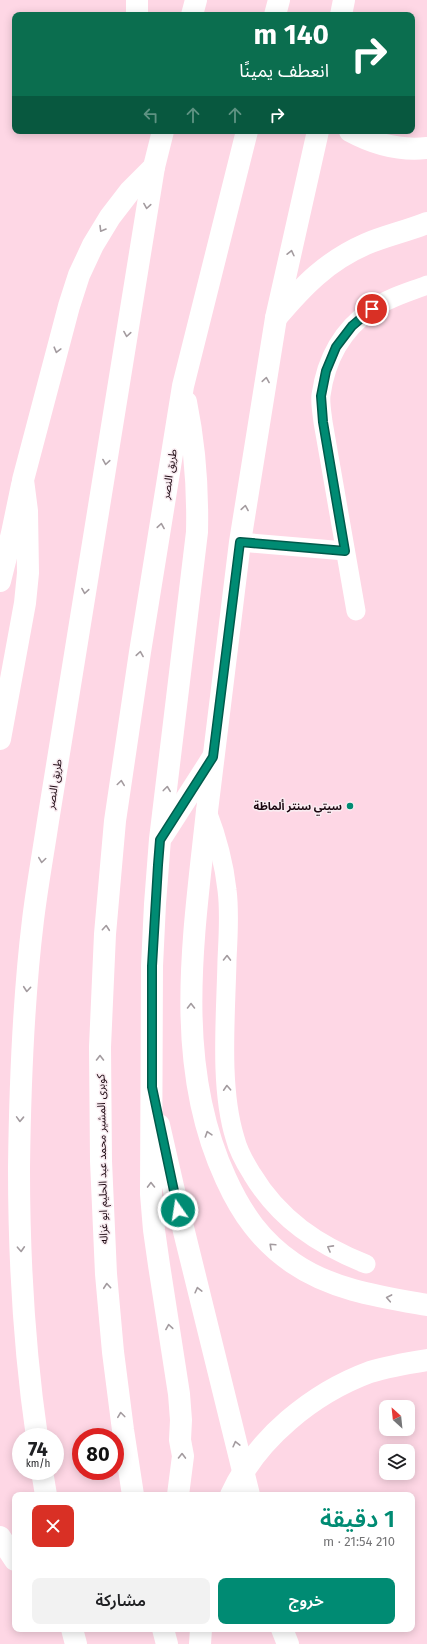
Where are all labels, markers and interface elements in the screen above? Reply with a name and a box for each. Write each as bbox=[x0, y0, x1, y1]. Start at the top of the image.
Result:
text: 140 m bbox=[253, 18, 329, 51]
icon: right bbox=[343, 28, 395, 80]
text: انعطف يمينًا bbox=[239, 60, 329, 82]
icon: left bbox=[140, 104, 162, 126]
icon: ahead bbox=[182, 104, 204, 126]
icon: ahead bbox=[224, 104, 246, 126]
icon: right bbox=[266, 104, 288, 126]
one-way arrow bbox=[144, 203, 152, 209]
one-way arrow bbox=[100, 225, 107, 232]
one-way arrow bbox=[286, 249, 294, 256]
pin bbox=[355, 292, 389, 326]
icon: arrive bbox=[361, 298, 383, 320]
one-way arrow bbox=[123, 331, 132, 337]
one-way arrow bbox=[53, 347, 62, 354]
one-way arrow bbox=[261, 377, 270, 383]
street label: طريق النصر bbox=[159, 448, 180, 501]
one-way arrow bbox=[102, 459, 111, 465]
one-way arrow bbox=[241, 505, 249, 512]
one-way arrow bbox=[156, 523, 165, 529]
one-way arrow bbox=[81, 587, 90, 594]
one-way arrow bbox=[135, 651, 144, 657]
street label: طريق النصر bbox=[44, 758, 65, 811]
one-way arrow bbox=[116, 780, 125, 786]
one-way arrow bbox=[162, 786, 171, 792]
place label: سيتي سنتر ألماظة bbox=[254, 799, 342, 816]
marker: سيتي سنتر ألماظة bbox=[345, 801, 355, 811]
one-way arrow bbox=[38, 857, 47, 863]
one-way arrow bbox=[101, 925, 110, 931]
one-way arrow bbox=[223, 955, 231, 961]
one-way arrow bbox=[22, 986, 31, 992]
one-way arrow bbox=[187, 1003, 195, 1009]
one-way arrow bbox=[96, 1055, 104, 1061]
street label: كوبرى المشير محمد عبد الحليم ابو غزاله bbox=[95, 1073, 112, 1244]
one-way arrow bbox=[222, 1085, 231, 1091]
one-way arrow bbox=[16, 1116, 24, 1122]
one-way arrow bbox=[204, 1131, 213, 1138]
one-way arrow bbox=[147, 1182, 155, 1188]
position arrow bbox=[157, 1189, 199, 1231]
one-way arrow bbox=[269, 1243, 277, 1251]
one-way arrow bbox=[327, 1245, 335, 1253]
one-way arrow bbox=[17, 1246, 25, 1252]
one-way arrow bbox=[103, 1283, 112, 1289]
one-way arrow bbox=[194, 1287, 203, 1294]
one-way arrow bbox=[386, 1294, 392, 1303]
one-way arrow bbox=[165, 1324, 174, 1331]
north arrow bbox=[379, 1400, 415, 1436]
map controls bbox=[379, 1400, 415, 1480]
one-way arrow bbox=[117, 1412, 126, 1418]
speed limit sign: 80 bbox=[72, 1428, 124, 1480]
text: 74 bbox=[28, 1437, 48, 1461]
one-way arrow bbox=[232, 1440, 241, 1447]
button: layers bbox=[379, 1444, 415, 1480]
one-way arrow bbox=[177, 1453, 186, 1459]
text: km/h bbox=[26, 1458, 50, 1470]
button: close bbox=[32, 1505, 74, 1547]
text: 1 دقيقة bbox=[320, 1505, 395, 1533]
text: 210 m · 21:54 bbox=[323, 1534, 395, 1549]
button: مشاركة bbox=[32, 1578, 210, 1624]
button: خروج bbox=[218, 1578, 395, 1624]

